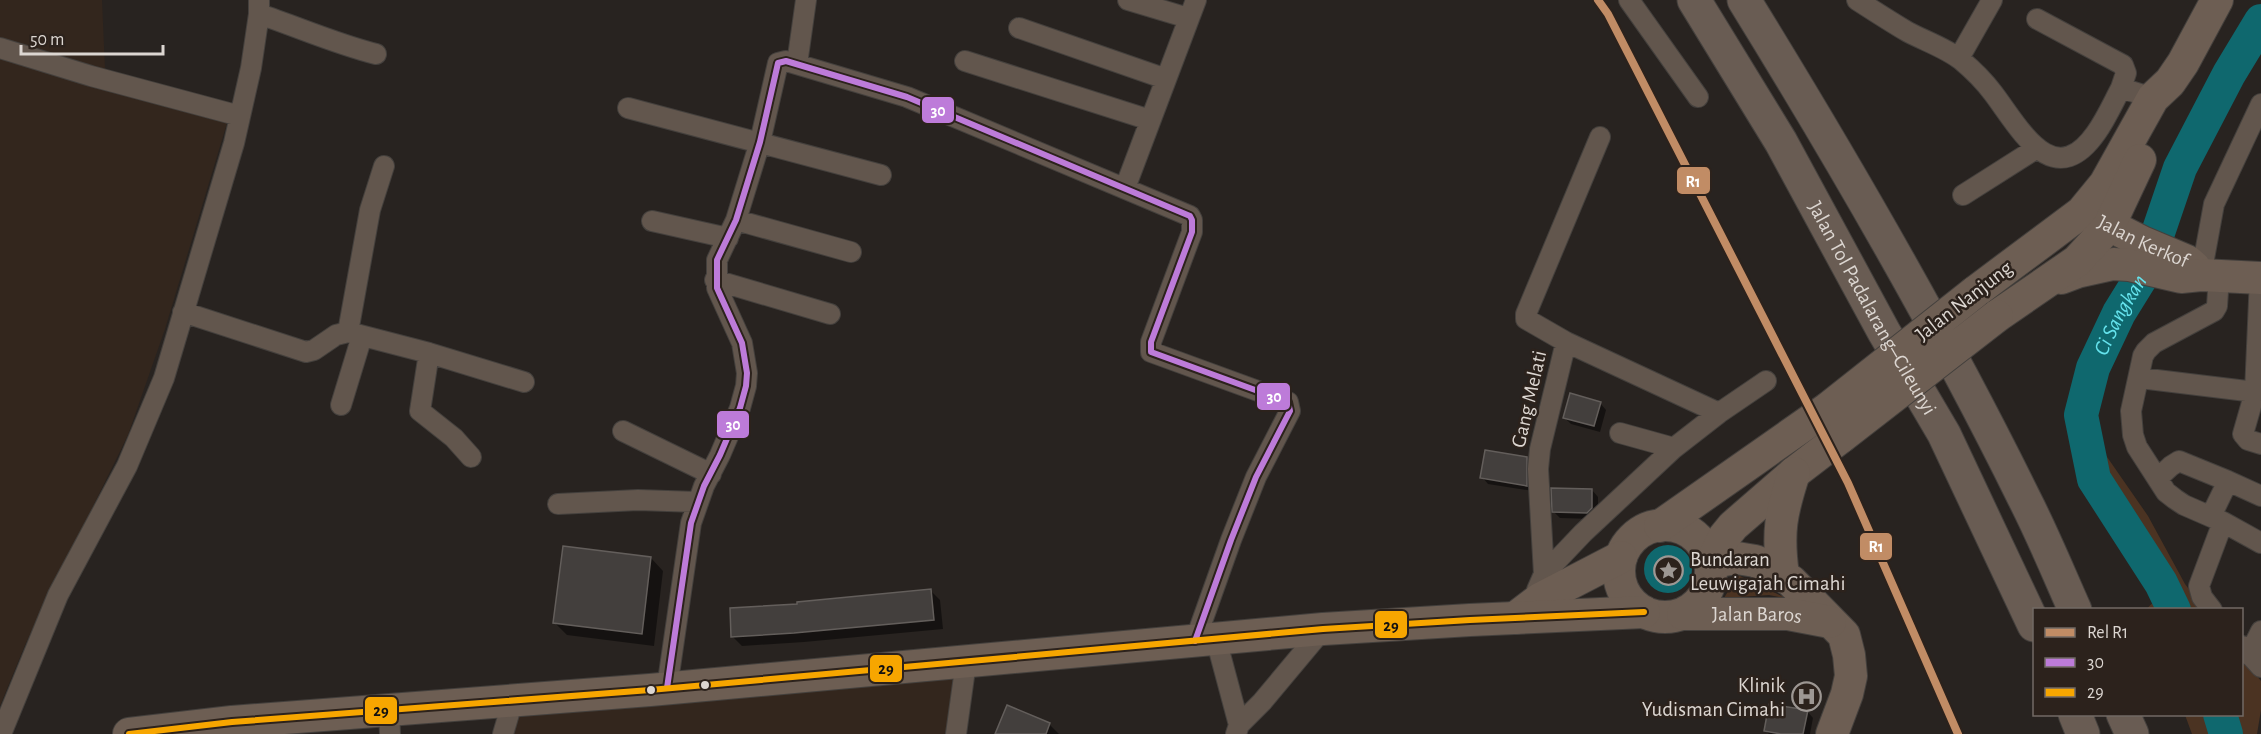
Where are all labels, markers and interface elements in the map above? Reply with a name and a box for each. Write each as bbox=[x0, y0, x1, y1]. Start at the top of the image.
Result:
scale bar bbox=[21, 18, 164, 56]
text: 50 m bbox=[30, 31, 64, 49]
line badge: 30 bbox=[921, 96, 955, 124]
text: 30 bbox=[930, 103, 946, 119]
line badge: R1 bbox=[1676, 166, 1711, 195]
text: R1 bbox=[1685, 174, 1701, 190]
street label: Jalan Tol Padalarang–Cileunyi bbox=[1805, 198, 1941, 418]
street label: Jalan Kerkof bbox=[2094, 211, 2193, 272]
street label: Jalan Nanjung bbox=[1912, 256, 2017, 345]
water label: Ci Sangkan bbox=[2090, 271, 2151, 359]
street label: Gang Melati bbox=[1508, 348, 1550, 450]
line badge: 30 bbox=[1256, 382, 1291, 411]
text: 30 bbox=[1266, 389, 1282, 405]
line badge: 30 bbox=[716, 410, 750, 439]
text: 30 bbox=[725, 417, 741, 433]
line badge: R1 bbox=[1859, 532, 1893, 561]
text: R1 bbox=[1868, 539, 1884, 555]
place label: Bundaran Leuwigajah Cimahi bbox=[1690, 549, 1846, 594]
place icon: Bundaran Leuwigajah Cimahi bbox=[1653, 555, 1685, 587]
street label: Jalan Baros bbox=[1712, 603, 1804, 627]
legend bbox=[2033, 608, 2243, 716]
line badge: 29 bbox=[1374, 610, 1408, 639]
text: 29 bbox=[1383, 618, 1399, 634]
text: Rel R1 bbox=[2087, 624, 2128, 642]
line badge: 29 bbox=[869, 654, 903, 683]
text: 30 bbox=[2087, 654, 2104, 672]
text: 29 bbox=[878, 661, 894, 677]
place label: Klinik Yudisman Cimahi bbox=[1642, 675, 1785, 720]
unlabelled marker bbox=[699, 679, 711, 691]
hospital icon: Klinik Yudisman Cimahi bbox=[1790, 681, 1822, 713]
unlabelled marker bbox=[645, 684, 657, 696]
text: 29 bbox=[2087, 684, 2104, 702]
line badge: 29 bbox=[364, 696, 398, 725]
text: 29 bbox=[373, 703, 389, 719]

